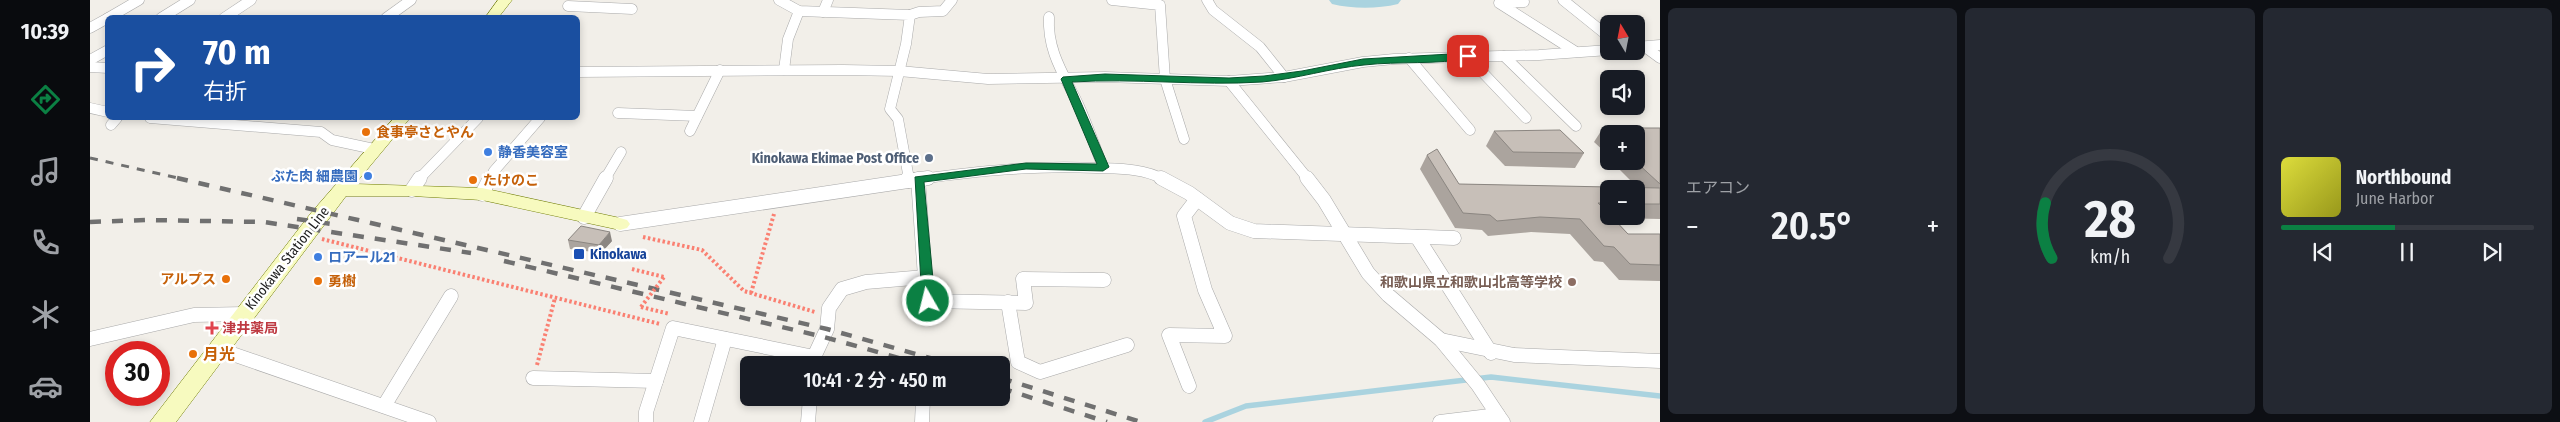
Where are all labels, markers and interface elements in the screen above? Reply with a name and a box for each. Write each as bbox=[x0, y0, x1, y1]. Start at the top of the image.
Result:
north arrow bbox=[1600, 15, 1645, 60]
map controls bbox=[1600, 15, 1645, 225]
text: 10:39 bbox=[21, 18, 69, 45]
text: 70 m bbox=[203, 31, 271, 73]
icon: right bbox=[120, 35, 185, 100]
pin bbox=[1447, 35, 1489, 77]
icon: arrive bbox=[1454, 42, 1482, 70]
button: sound bbox=[1600, 70, 1645, 115]
text: 右折 bbox=[203, 78, 247, 105]
icon: directions bbox=[28, 82, 63, 117]
place label: 食事亭さとやん bbox=[376, 124, 474, 141]
button: + bbox=[1600, 125, 1645, 170]
marker: 食事亭さとやん bbox=[360, 126, 372, 138]
place label: 静香美容室 bbox=[498, 144, 568, 161]
marker: 静香美容室 bbox=[482, 146, 494, 158]
place label: Kinokawa Ekimae Post Office bbox=[752, 150, 919, 167]
marker: Kinokawa Ekimae Post Office bbox=[923, 152, 935, 164]
icon: music bbox=[28, 154, 63, 189]
text: Northbound bbox=[2356, 166, 2451, 189]
place label: ぶた肉 細農園 bbox=[271, 168, 358, 185]
marker: ぶた肉 細農園 bbox=[362, 170, 374, 182]
place label: たけのこ bbox=[483, 172, 539, 189]
marker: たけのこ bbox=[467, 174, 479, 186]
text: エアコン bbox=[1686, 178, 1750, 197]
button: − bbox=[1600, 180, 1645, 225]
text: 28 bbox=[2083, 188, 2136, 251]
text: June Harbor bbox=[2356, 189, 2434, 208]
street label: Kinokawa Station Line bbox=[242, 203, 333, 313]
text: 20.5° bbox=[1771, 203, 1854, 249]
text: − bbox=[1686, 210, 1699, 243]
text: + bbox=[1927, 210, 1939, 243]
icon: phone bbox=[28, 225, 63, 260]
icon: previous bbox=[2309, 238, 2337, 266]
icon: pause bbox=[2393, 238, 2421, 266]
icon: next bbox=[2478, 238, 2506, 266]
place label: Kinokawa bbox=[590, 246, 647, 263]
text: km/h bbox=[2090, 246, 2130, 268]
marker: Kinokawa bbox=[572, 247, 586, 261]
place label: ロアール21 bbox=[328, 249, 395, 266]
marker: ロアール21 bbox=[312, 251, 324, 263]
place label: アルプス bbox=[160, 271, 216, 288]
marker: アルプス bbox=[220, 273, 232, 285]
place label: 勇樹 bbox=[328, 273, 356, 290]
position arrow bbox=[901, 274, 953, 326]
place label: 和歌山県立和歌山北高等学校 bbox=[1380, 274, 1562, 291]
marker: 勇樹 bbox=[312, 275, 324, 287]
marker: 和歌山県立和歌山北高等学校 bbox=[1566, 276, 1578, 288]
icon: climate bbox=[28, 297, 63, 332]
place label: 津井薬局 bbox=[222, 320, 278, 337]
marker: 津井薬局 bbox=[206, 322, 218, 334]
speed limit sign: 30 bbox=[105, 341, 170, 406]
place label: 月光 bbox=[203, 345, 235, 364]
marker: 月光 bbox=[187, 348, 199, 360]
icon: car bbox=[28, 369, 63, 404]
text: 10:41 · 2 分 · 450 m bbox=[804, 369, 946, 392]

